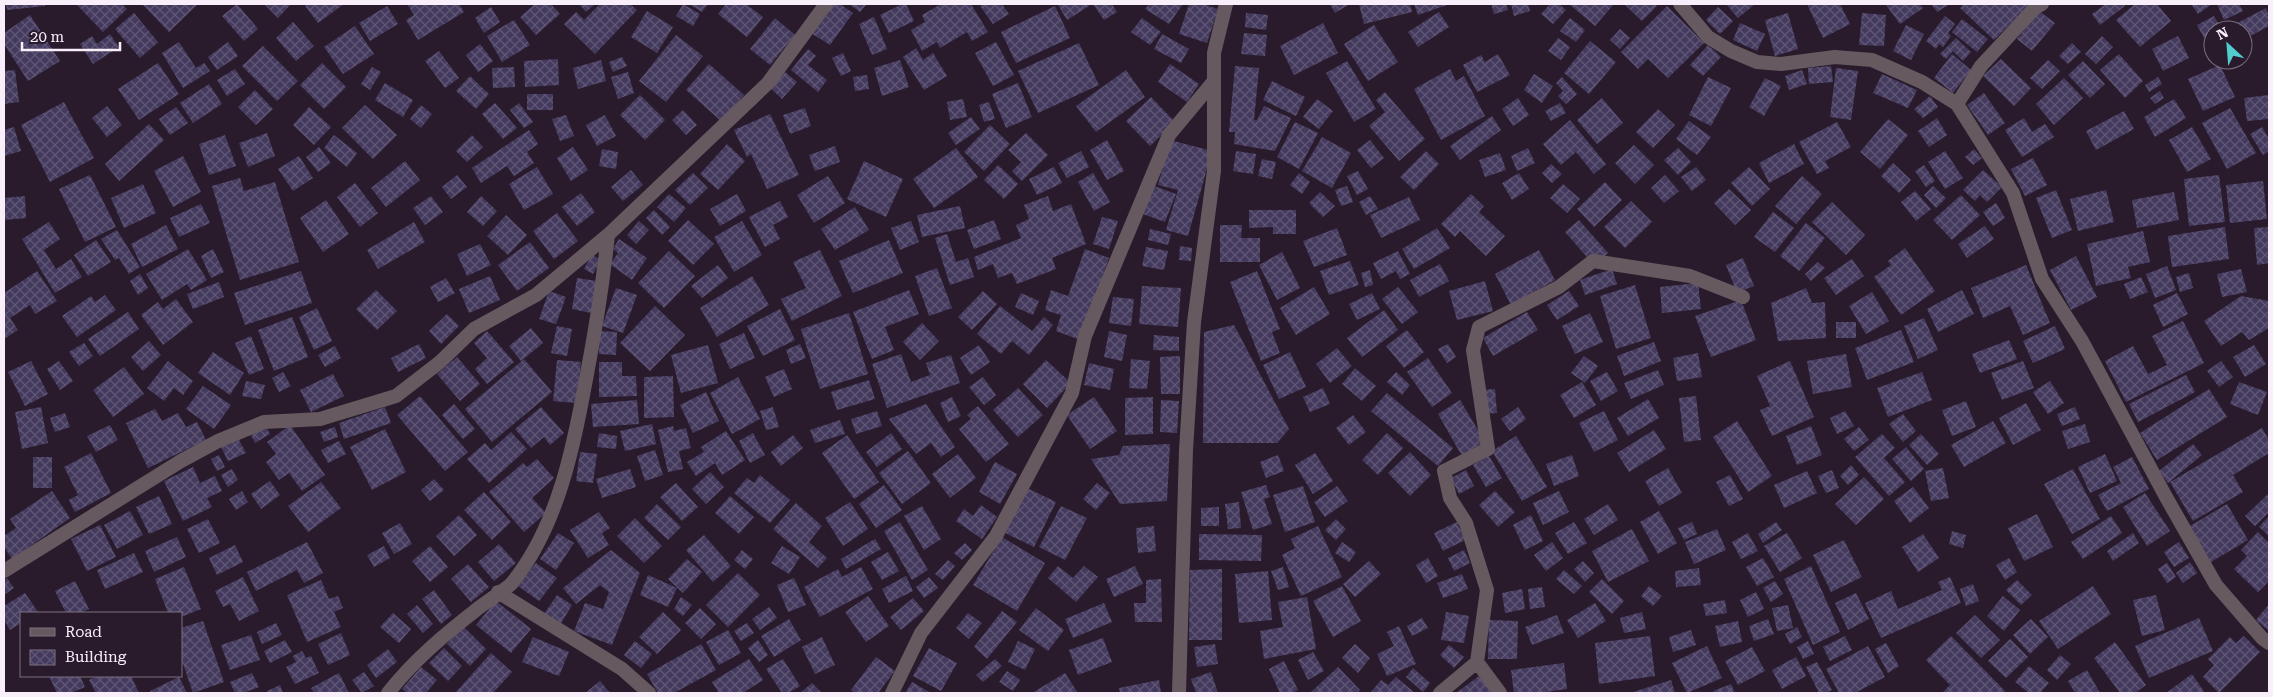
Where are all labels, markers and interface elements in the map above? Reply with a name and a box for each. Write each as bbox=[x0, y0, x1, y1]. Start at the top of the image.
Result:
scale bar bbox=[22, 20, 120, 52]
north arrow bbox=[2203, 20, 2253, 70]
text: N bbox=[2214, 24, 2231, 43]
text: 20 m bbox=[30, 28, 65, 46]
legend bbox=[20, 612, 182, 677]
text: Road bbox=[65, 623, 102, 641]
text: Building bbox=[65, 648, 127, 666]

